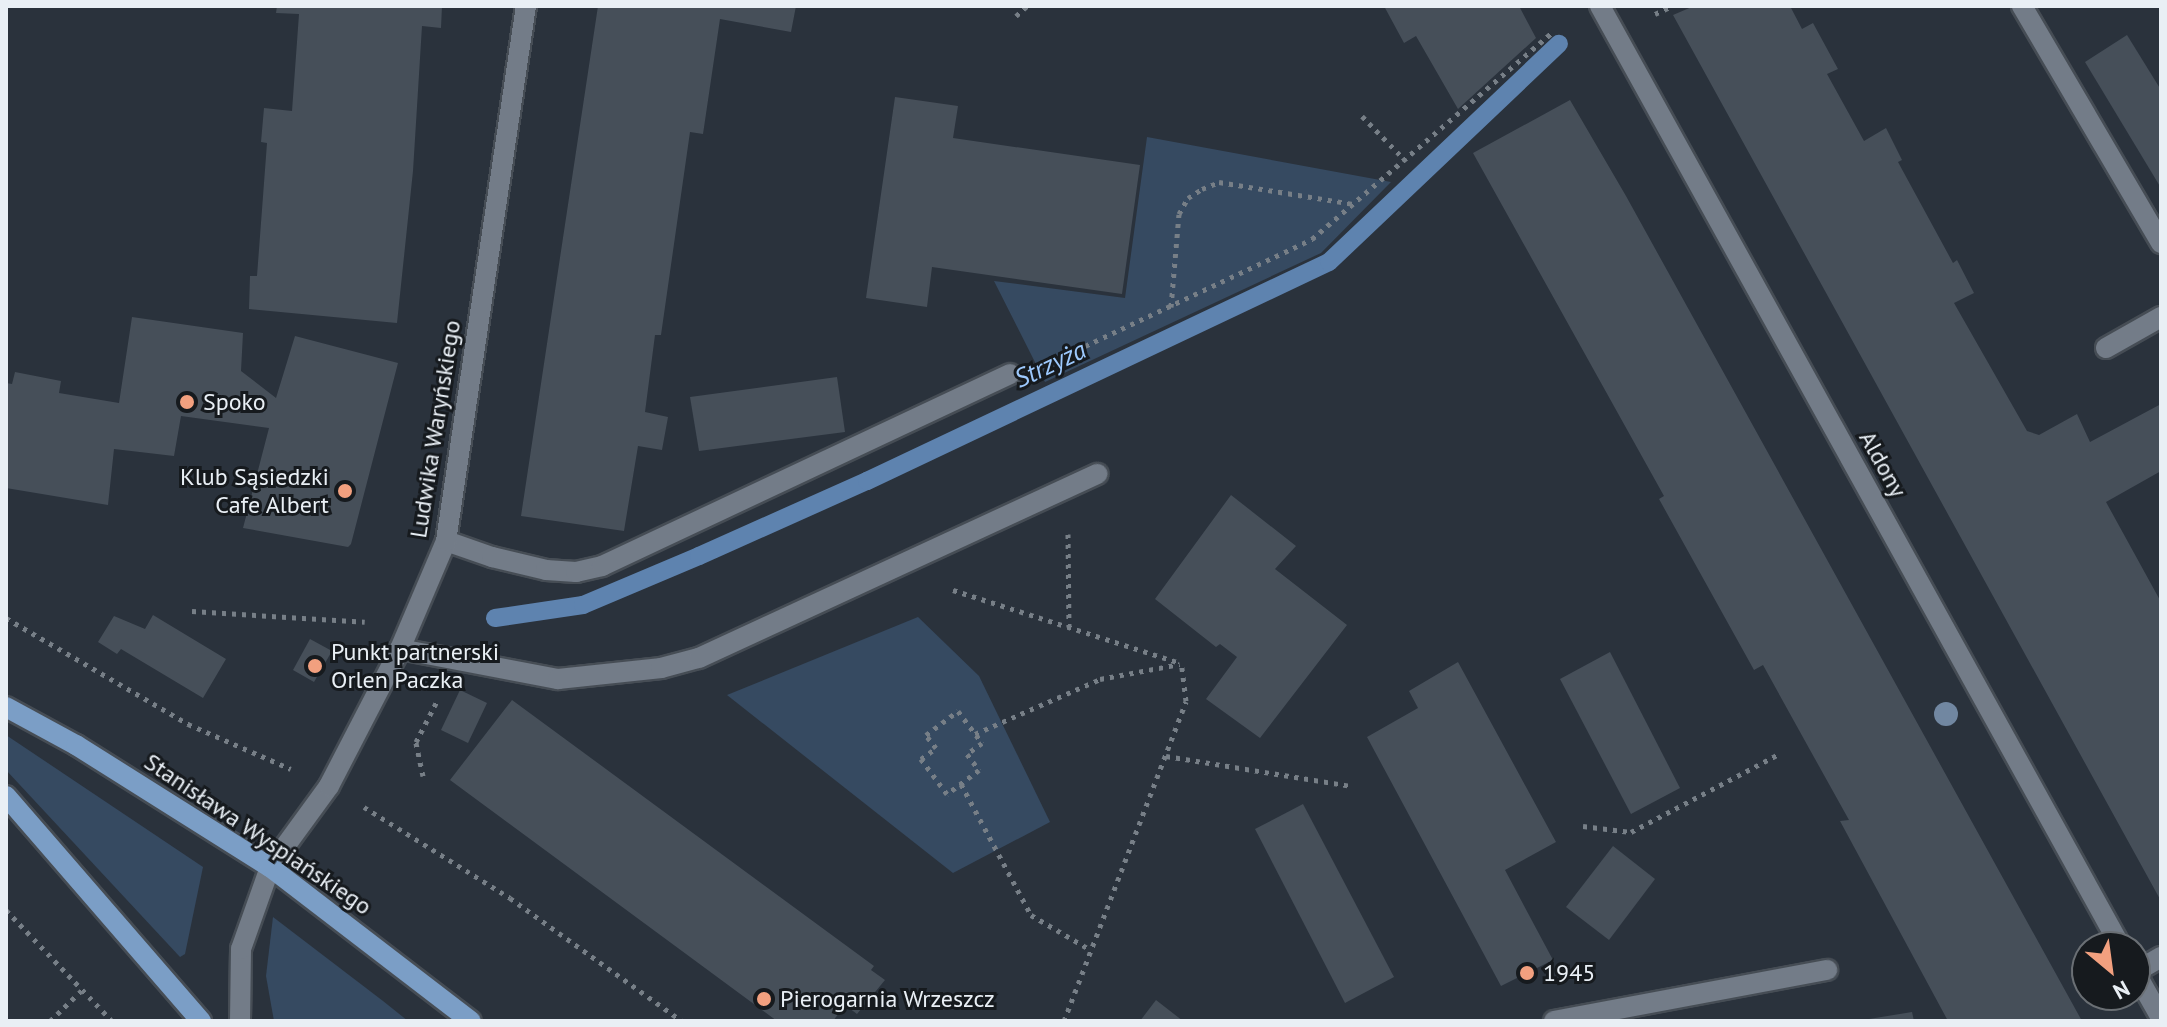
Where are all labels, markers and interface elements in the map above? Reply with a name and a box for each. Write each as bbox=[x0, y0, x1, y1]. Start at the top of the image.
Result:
street label: Ludwika Waryńskiego bbox=[404, 318, 466, 540]
water label: Strzyża bbox=[1009, 334, 1091, 394]
place label: Spoko bbox=[203, 388, 266, 416]
marker: Spoko bbox=[178, 393, 196, 411]
street label: Aldony bbox=[1853, 426, 1913, 502]
place label: Klub Sąsiedzki Cafe Albert bbox=[180, 463, 329, 519]
marker: Klub Sąsiedzki Cafe Albert bbox=[336, 482, 354, 500]
place label: Punkt partnerski Orlen Paczka bbox=[331, 638, 499, 694]
marker: Punkt partnerski Orlen Paczka bbox=[306, 657, 324, 675]
street label: Stanisława Wyspiańskiego bbox=[139, 747, 377, 921]
north arrow bbox=[2071, 931, 2151, 1011]
place label: 1945 bbox=[1543, 959, 1595, 987]
marker: 1945 bbox=[1518, 964, 1536, 982]
text: N bbox=[2109, 974, 2135, 1006]
place label: Pierogarnia Wrzeszcz bbox=[780, 985, 995, 1013]
marker: Pierogarnia Wrzeszcz bbox=[755, 990, 773, 1008]

